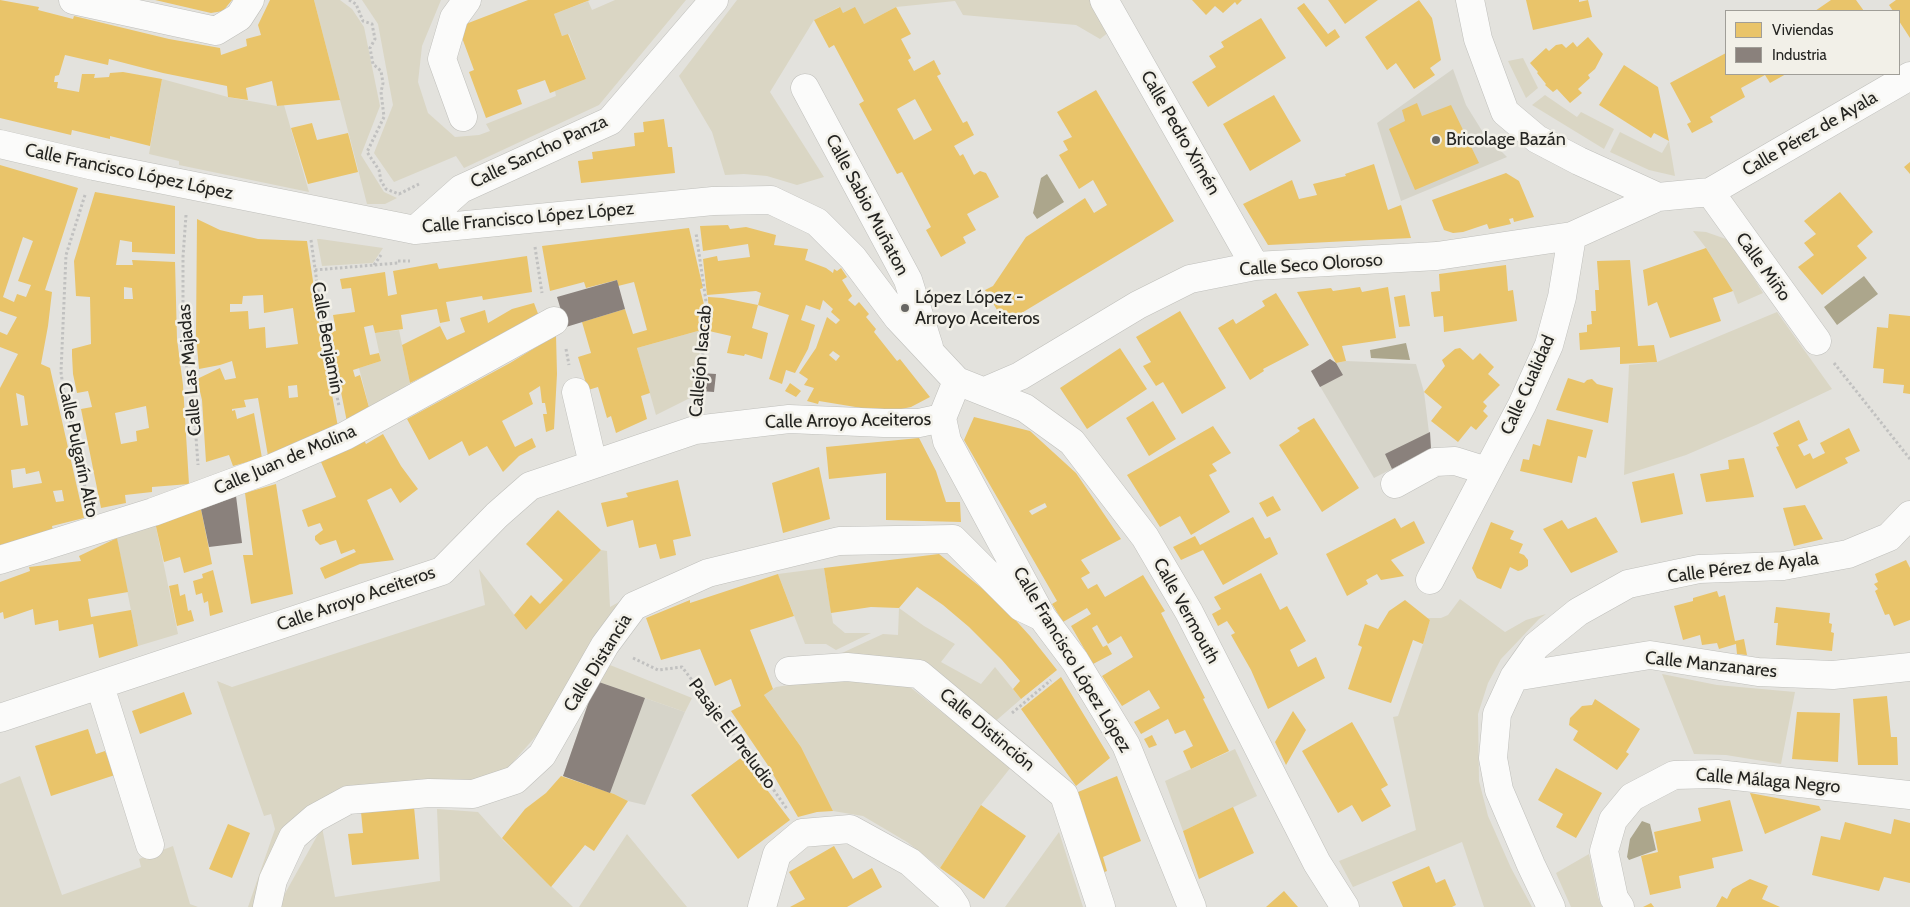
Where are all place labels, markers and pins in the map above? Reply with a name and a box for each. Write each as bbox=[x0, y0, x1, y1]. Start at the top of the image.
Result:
place label: Bricolage Bazán bbox=[1446, 129, 1566, 151]
marker: Bricolage Bazán bbox=[1430, 134, 1442, 146]
place label: López López - Arroyo Aceiteros bbox=[915, 287, 1040, 330]
marker: López López - Arroyo Aceiteros bbox=[899, 302, 911, 314]

